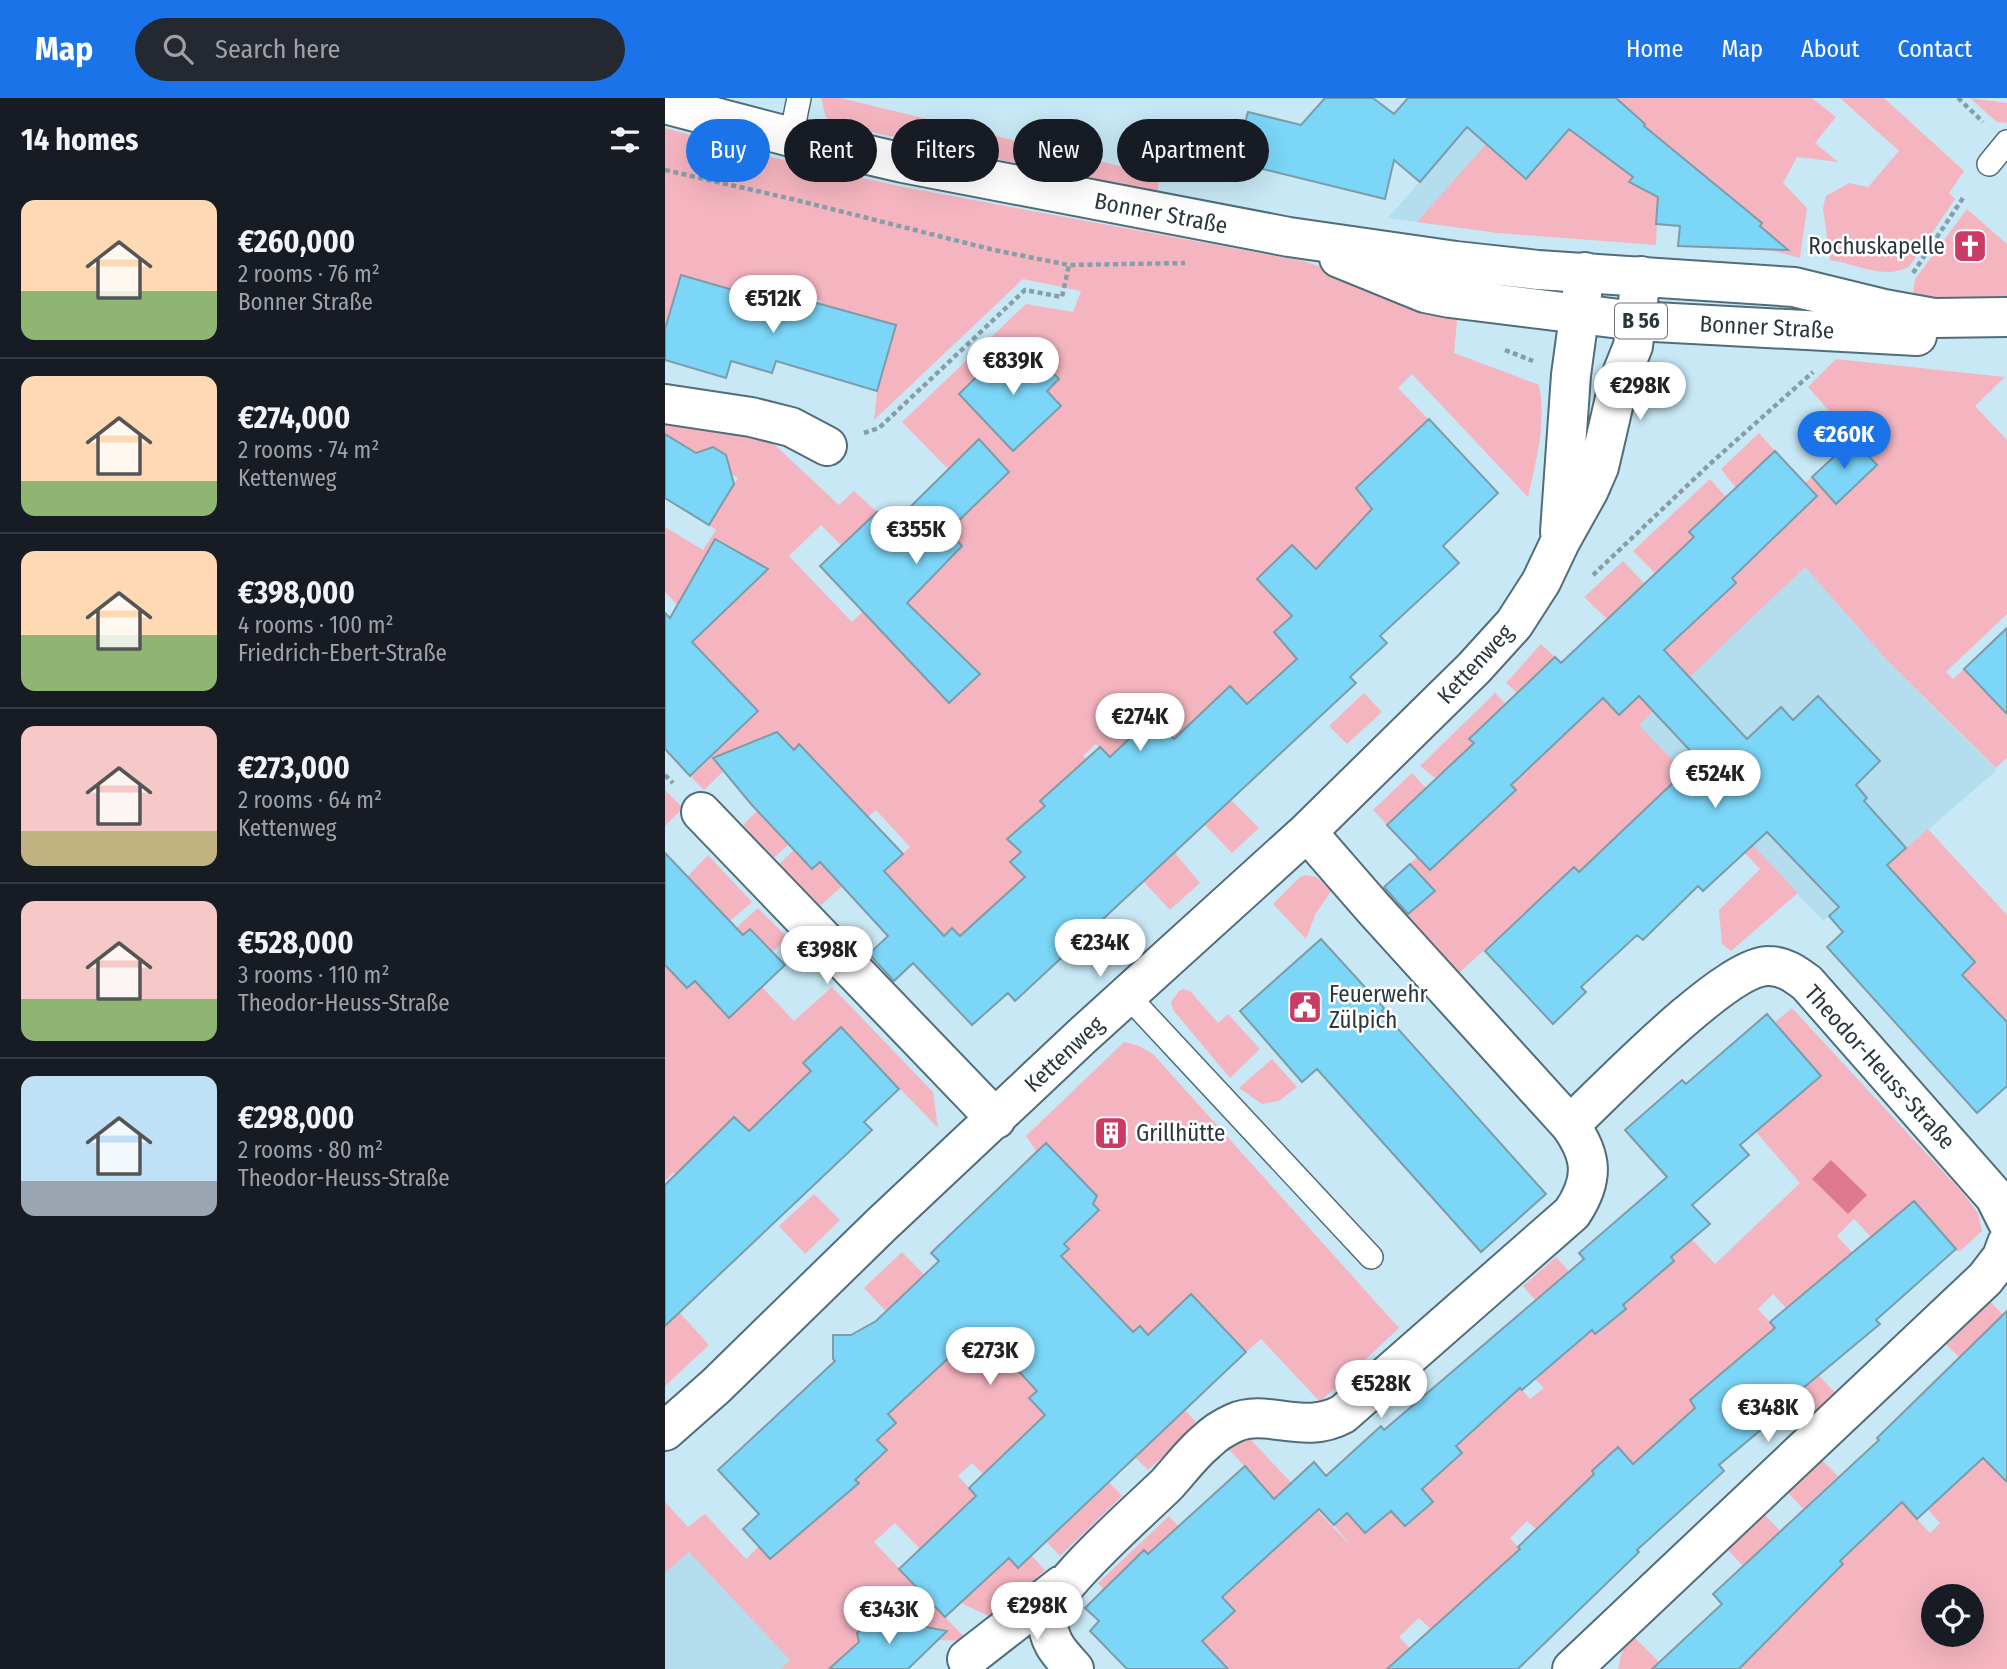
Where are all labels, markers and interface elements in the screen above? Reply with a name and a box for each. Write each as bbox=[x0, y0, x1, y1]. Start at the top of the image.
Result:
search box bbox=[135, 18, 625, 81]
text: Map bbox=[35, 29, 93, 69]
icon: search bbox=[159, 30, 197, 68]
text: Search here bbox=[215, 34, 340, 65]
text: Home bbox=[1626, 35, 1683, 63]
text: Map bbox=[1721, 35, 1763, 63]
text: About bbox=[1801, 35, 1859, 63]
text: Contact bbox=[1897, 35, 1972, 63]
chip: Buy bbox=[686, 119, 770, 182]
chip: Rent bbox=[784, 119, 877, 182]
chip: Filters bbox=[891, 119, 999, 182]
chip: New bbox=[1013, 119, 1103, 182]
chip: Apartment bbox=[1117, 119, 1269, 182]
icon: filters bbox=[606, 121, 644, 159]
text: 14 homes bbox=[21, 122, 138, 158]
street label: Bonner Straße bbox=[1092, 186, 1230, 240]
text: €260,000 bbox=[238, 224, 355, 260]
church icon: Rochuskapelle bbox=[1951, 227, 1989, 265]
icon: home bbox=[77, 228, 161, 312]
place label: Rochuskapelle bbox=[1808, 232, 1945, 260]
text: 2 rooms · 76 m² bbox=[238, 260, 380, 288]
pin: €512K bbox=[724, 275, 822, 335]
text: €512K bbox=[745, 284, 801, 312]
text: Bonner Straße bbox=[238, 288, 373, 316]
road number: B 56 bbox=[1615, 304, 1667, 339]
street label: Bonner Straße bbox=[1699, 309, 1835, 345]
pin: €839K bbox=[964, 338, 1062, 397]
text: €839K bbox=[983, 346, 1043, 374]
pin: €298K bbox=[1591, 362, 1689, 422]
text: €298K bbox=[1610, 371, 1670, 399]
text: €274,000 bbox=[238, 400, 350, 436]
icon: home bbox=[77, 404, 161, 488]
pin: €260K bbox=[1795, 412, 1893, 471]
text: €260K bbox=[1814, 420, 1874, 448]
text: 2 rooms · 74 m² bbox=[238, 436, 379, 464]
text: Kettenweg bbox=[238, 464, 337, 492]
pin: €355K bbox=[867, 506, 965, 566]
text: €355K bbox=[886, 515, 946, 543]
text: €398,000 bbox=[238, 575, 355, 611]
icon: home bbox=[77, 579, 161, 663]
text: 4 rooms · 100 m² bbox=[238, 611, 394, 639]
street label: Kettenweg bbox=[1431, 618, 1519, 710]
text: Friedrich-Ebert-Straße bbox=[238, 639, 447, 667]
pin: €274K bbox=[1091, 694, 1189, 753]
text: €274K bbox=[1112, 702, 1168, 730]
text: €273,000 bbox=[238, 750, 350, 786]
pin: €524K bbox=[1666, 750, 1764, 810]
icon: home bbox=[77, 754, 161, 838]
text: €524K bbox=[1686, 759, 1744, 787]
text: 2 rooms · 64 m² bbox=[238, 786, 382, 814]
text: Kettenweg bbox=[238, 814, 337, 842]
pin: €234K bbox=[1051, 920, 1149, 979]
text: €528,000 bbox=[238, 925, 354, 961]
pin: €398K bbox=[778, 926, 876, 986]
text: €234K bbox=[1071, 928, 1129, 956]
icon: home bbox=[77, 929, 161, 1013]
text: €398K bbox=[797, 935, 857, 963]
text: 3 rooms · 110 m² bbox=[238, 961, 389, 989]
street label: Theodor-Heuss-Straße bbox=[1799, 979, 1961, 1155]
place label: Feuerwehr Zülpich bbox=[1329, 980, 1428, 1034]
public building icon: Feuerwehr Zülpich bbox=[1286, 988, 1324, 1026]
text: Theodor-Heuss-Straße bbox=[238, 989, 450, 1017]
street label: Kettenweg bbox=[1018, 1010, 1110, 1098]
text: €298,000 bbox=[238, 1100, 354, 1136]
icon: home bbox=[77, 1104, 161, 1188]
building icon: Grillhütte bbox=[1092, 1114, 1130, 1152]
place label: Grillhütte bbox=[1136, 1119, 1225, 1147]
text: 2 rooms · 80 m² bbox=[238, 1136, 383, 1164]
text: Theodor-Heuss-Straße bbox=[238, 1164, 450, 1192]
pin: €273K bbox=[941, 1328, 1039, 1387]
text: €273K bbox=[962, 1336, 1018, 1364]
pin: €528K bbox=[1332, 1360, 1430, 1420]
text: €528K bbox=[1351, 1369, 1411, 1397]
pin: €348K bbox=[1719, 1384, 1817, 1444]
text: €348K bbox=[1738, 1393, 1798, 1421]
pin: €298K bbox=[988, 1582, 1086, 1642]
map controls bbox=[1921, 1584, 1984, 1647]
button: locate bbox=[1921, 1584, 1984, 1647]
pin: €343K bbox=[840, 1586, 938, 1646]
text: €298K bbox=[1007, 1591, 1067, 1619]
text: €343K bbox=[860, 1595, 918, 1623]

